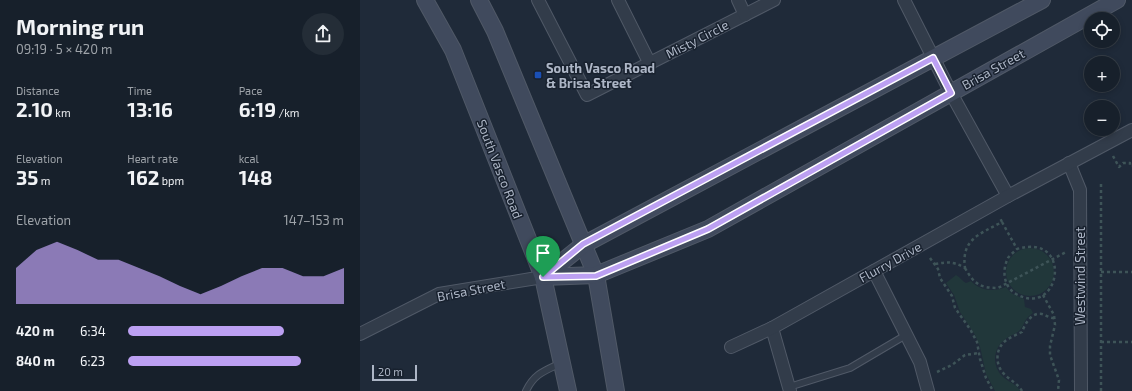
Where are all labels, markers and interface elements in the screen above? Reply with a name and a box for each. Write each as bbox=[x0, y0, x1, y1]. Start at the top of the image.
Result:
map controls bbox=[1084, 12, 1120, 136]
button: locate bbox=[1084, 12, 1120, 48]
text: Morning run bbox=[16, 13, 144, 39]
button: share bbox=[302, 13, 344, 55]
street label: Misty Circle bbox=[663, 16, 731, 62]
text: 09:19 · 5 × 420 m bbox=[16, 41, 112, 57]
street label: Brisa Street bbox=[959, 45, 1027, 93]
button: + bbox=[1084, 56, 1120, 92]
place label: South Vasco Road & Brisa Street bbox=[546, 60, 655, 91]
marker: South Vasco Road & Brisa Street bbox=[533, 70, 543, 80]
text: Distance bbox=[16, 84, 59, 97]
text: Time bbox=[127, 84, 152, 97]
text: Pace bbox=[239, 84, 262, 97]
text: 2.10 bbox=[16, 97, 53, 121]
text: 13:16 bbox=[127, 97, 173, 121]
text: 6:19 bbox=[239, 97, 276, 121]
button: − bbox=[1084, 100, 1120, 136]
text: km bbox=[53, 106, 71, 119]
text: /km bbox=[276, 106, 299, 119]
street label: South Vasco Road bbox=[474, 117, 526, 221]
text: Elevation bbox=[16, 152, 63, 165]
text: Heart rate bbox=[127, 152, 178, 165]
text: kcal bbox=[239, 152, 259, 165]
text: 35 bbox=[16, 165, 38, 189]
text: 162 bbox=[127, 165, 159, 189]
text: 148 bbox=[239, 165, 273, 189]
text: m bbox=[38, 174, 50, 187]
text: bpm bbox=[159, 174, 184, 187]
text: Elevation bbox=[16, 212, 71, 228]
text: 147–153 m bbox=[284, 212, 344, 228]
street label: Westwind Street bbox=[1072, 227, 1088, 325]
pin bbox=[526, 236, 560, 277]
street label: Flurry Drive bbox=[856, 238, 924, 286]
icon: arrive bbox=[532, 242, 554, 264]
street label: Brisa Street bbox=[435, 276, 507, 304]
text: 420 m bbox=[16, 323, 54, 339]
text: 6:34 bbox=[80, 323, 106, 339]
text: 840 m bbox=[16, 353, 55, 369]
text: 6:23 bbox=[80, 353, 105, 369]
scale bar bbox=[372, 363, 417, 382]
text: 20 m bbox=[378, 365, 403, 378]

